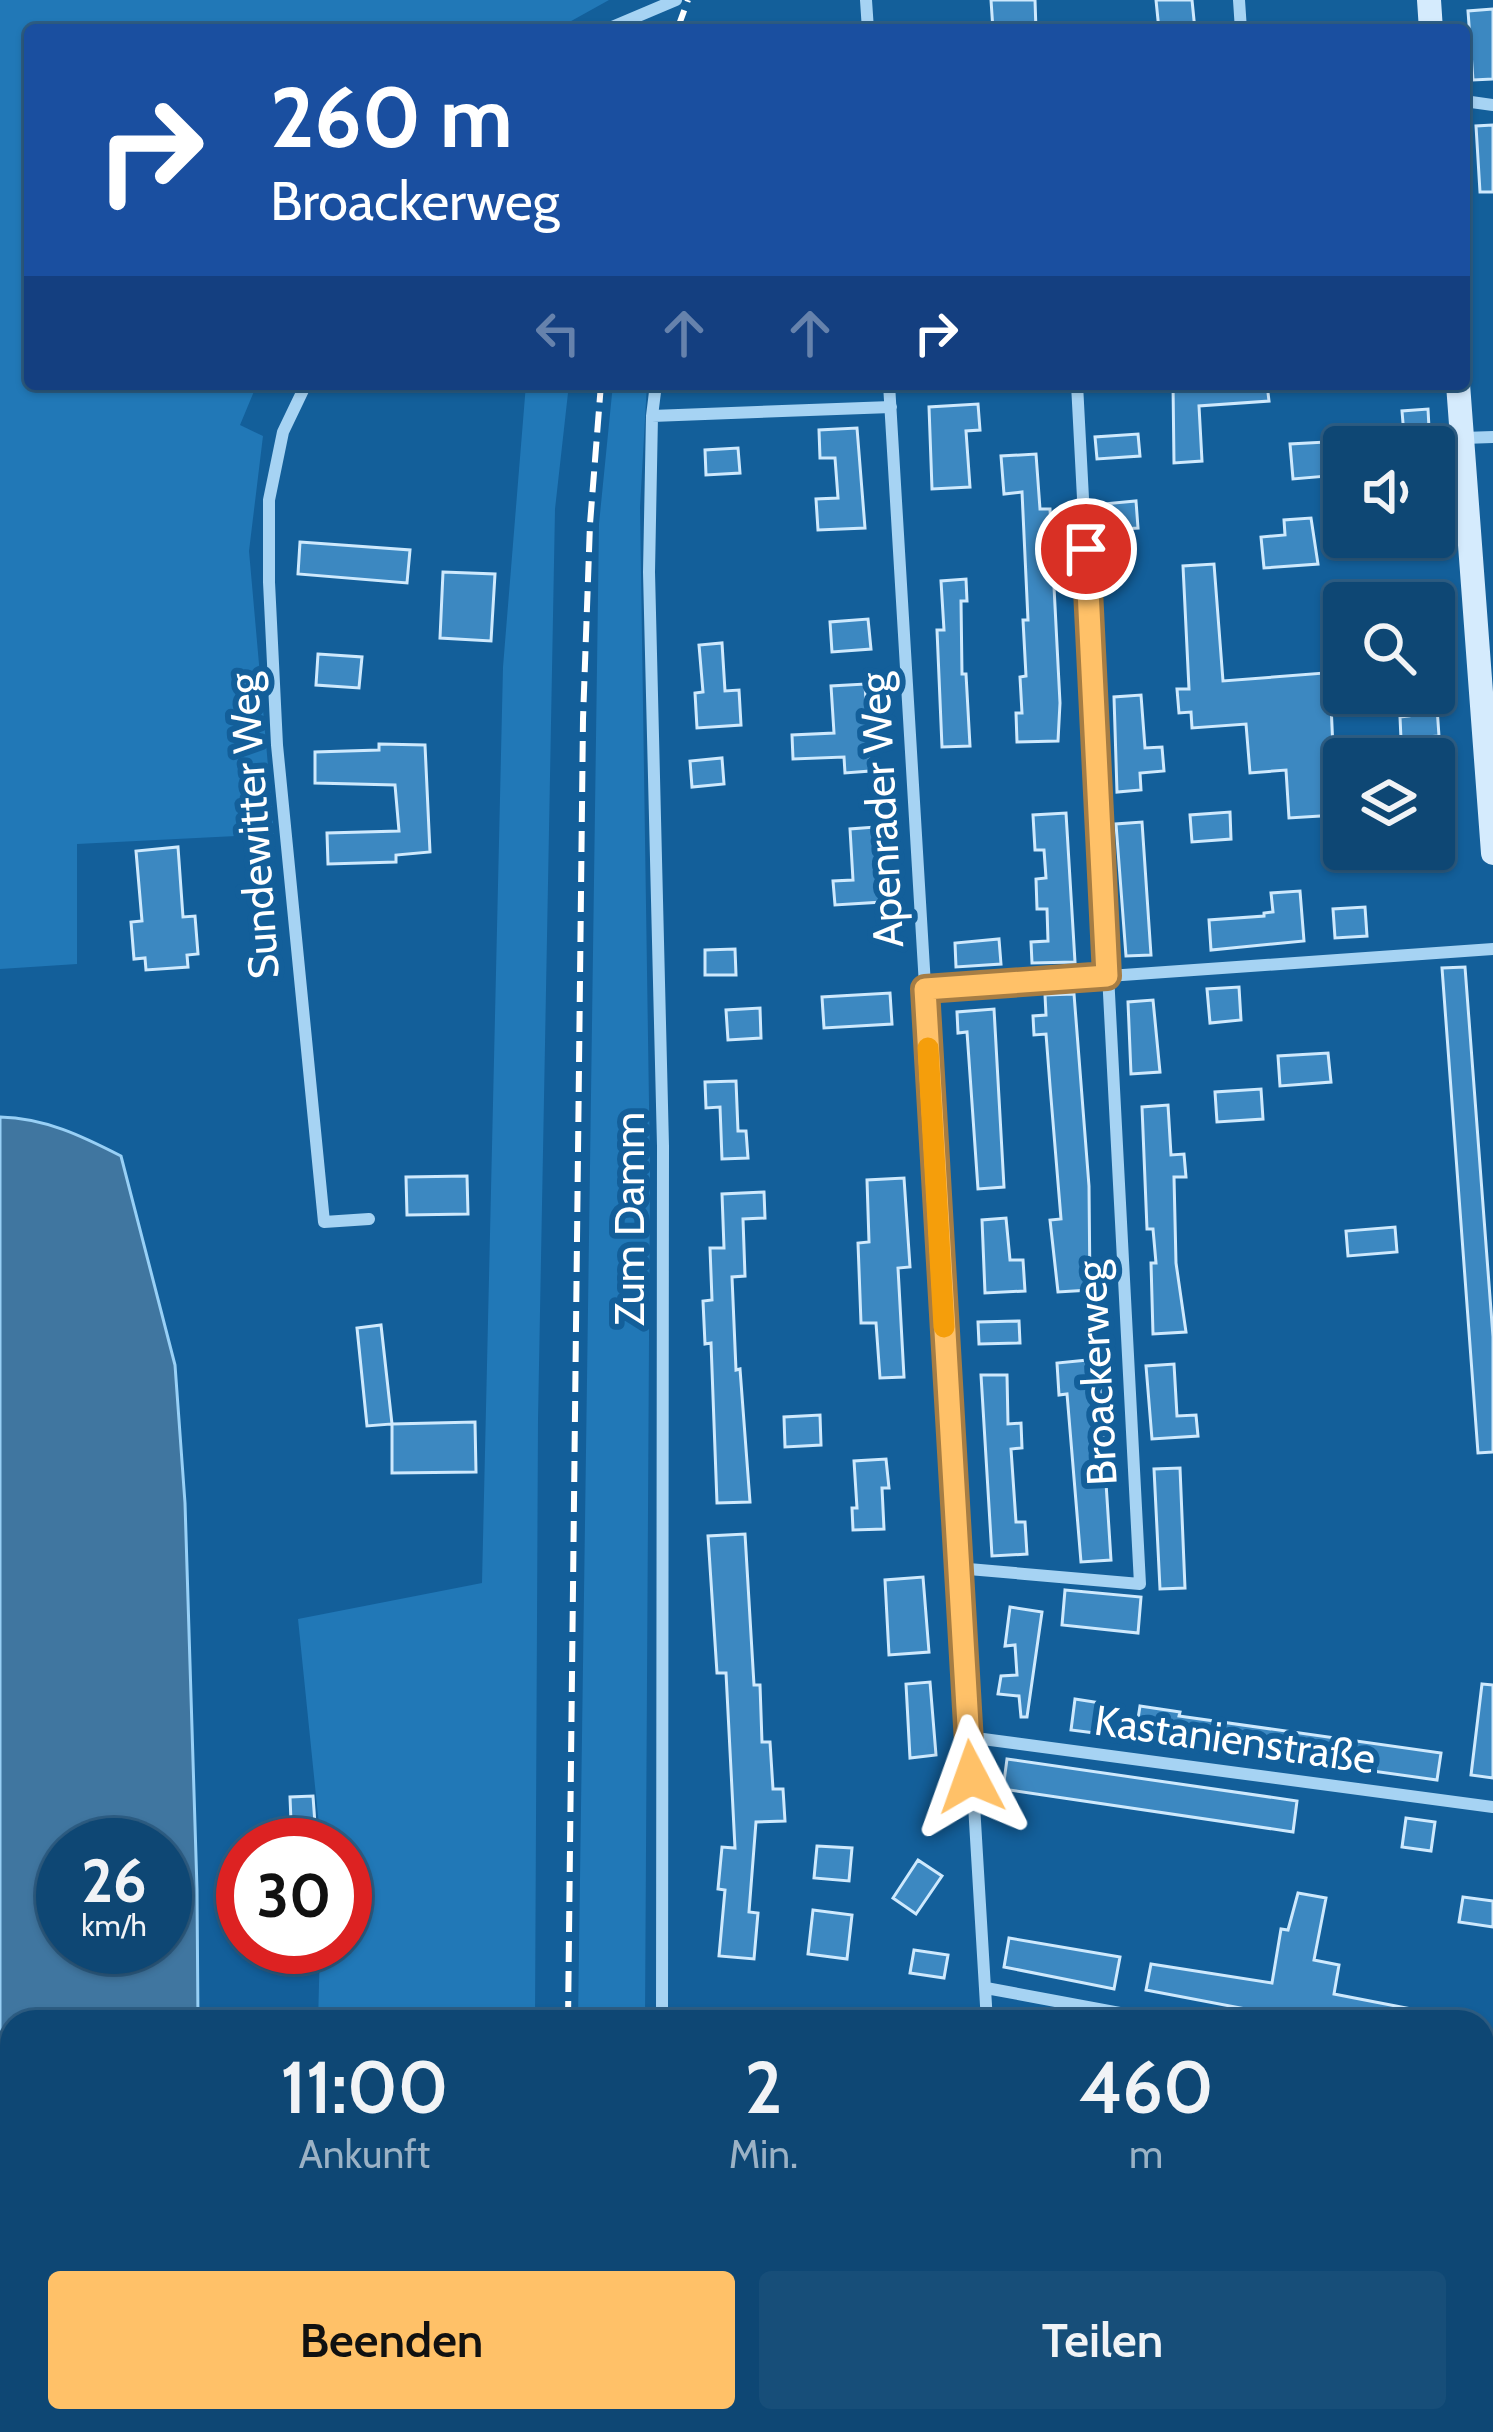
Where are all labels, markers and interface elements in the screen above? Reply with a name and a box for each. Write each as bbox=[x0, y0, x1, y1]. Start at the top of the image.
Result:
text: 260 m bbox=[270, 66, 513, 168]
icon: right bbox=[72, 72, 228, 228]
text: Broackerweg bbox=[270, 168, 560, 234]
icon: left bbox=[525, 300, 591, 366]
icon: ahead bbox=[651, 300, 717, 366]
icon: ahead bbox=[777, 300, 843, 366]
icon: right bbox=[903, 300, 969, 366]
map controls bbox=[1323, 426, 1455, 870]
button: sound bbox=[1323, 426, 1455, 558]
pin bbox=[1035, 498, 1137, 600]
icon: arrive bbox=[1053, 516, 1119, 582]
button: search bbox=[1323, 582, 1455, 714]
street label: Sundewitter Weg bbox=[216, 670, 290, 981]
street label: Apenrader Weg bbox=[848, 670, 914, 949]
button: layers bbox=[1323, 738, 1455, 870]
street label: Zum Damm bbox=[603, 1112, 655, 1326]
street label: Broackerweg bbox=[1064, 1258, 1128, 1487]
street label: Kastanienstraße bbox=[1091, 1694, 1379, 1784]
position arrow bbox=[908, 1714, 1034, 1840]
speed limit sign: 30 bbox=[216, 1818, 372, 1974]
text: 26 bbox=[81, 1844, 147, 1917]
text: km/h bbox=[81, 1907, 147, 1944]
text: 11:00 bbox=[280, 2044, 448, 2131]
text: 2 bbox=[744, 2044, 782, 2131]
text: 460 bbox=[1079, 2044, 1214, 2131]
text: Ankunft bbox=[299, 2130, 430, 2178]
text: Min. bbox=[729, 2130, 798, 2178]
text: m bbox=[1129, 2130, 1163, 2178]
button: Beenden bbox=[48, 2271, 735, 2409]
button: Teilen bbox=[759, 2271, 1446, 2409]

